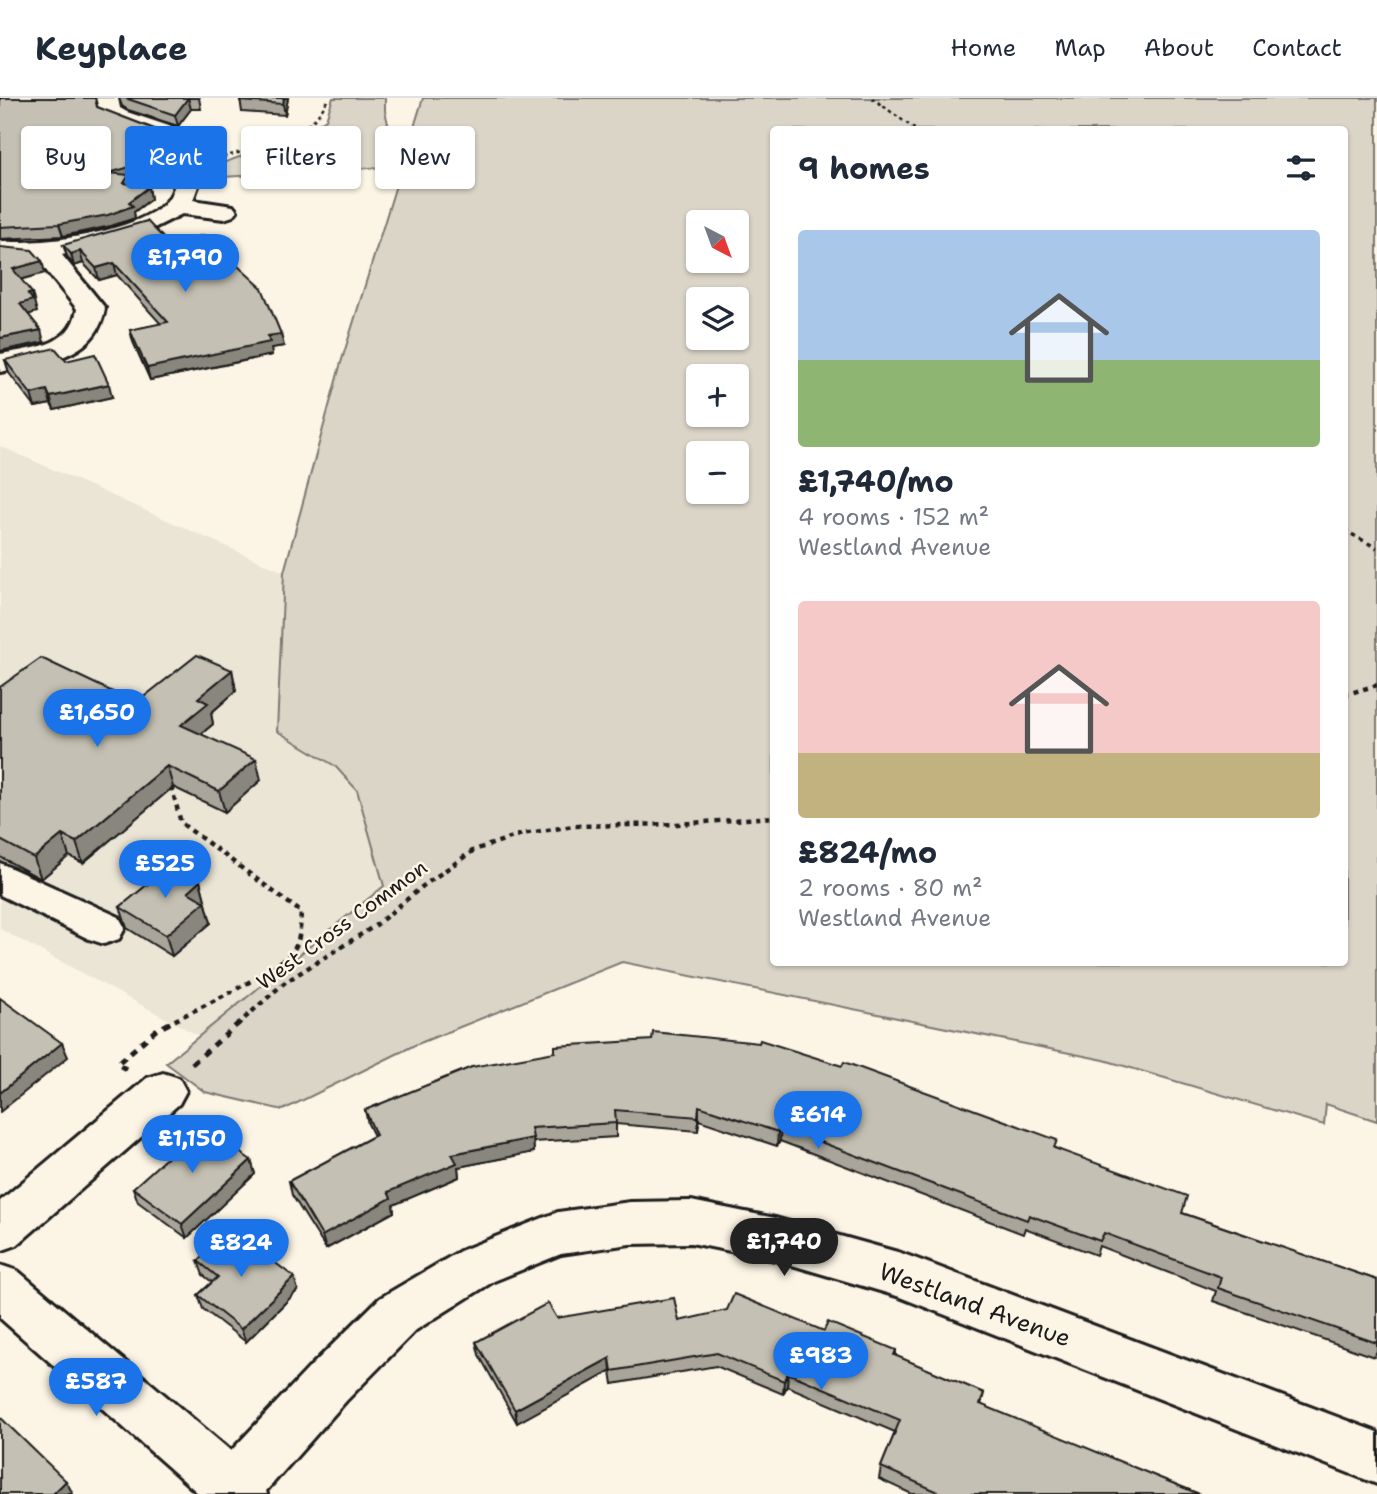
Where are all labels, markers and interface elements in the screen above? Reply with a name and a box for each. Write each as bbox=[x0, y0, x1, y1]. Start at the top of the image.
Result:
text: Keyplace bbox=[35, 26, 188, 71]
text: Home bbox=[950, 32, 1016, 64]
text: Map bbox=[1054, 32, 1106, 64]
text: About bbox=[1144, 32, 1214, 64]
text: Contact bbox=[1252, 32, 1342, 64]
chip: Buy bbox=[21, 126, 111, 189]
chip: Rent bbox=[125, 126, 227, 189]
chip: Filters bbox=[241, 126, 361, 189]
chip: New bbox=[375, 126, 475, 189]
text: 9 homes bbox=[798, 148, 930, 189]
icon: filters bbox=[1282, 149, 1320, 187]
north arrow bbox=[686, 210, 749, 273]
map controls bbox=[686, 210, 749, 504]
pin: £1,790 bbox=[128, 234, 242, 294]
text: £1,790 bbox=[147, 242, 223, 272]
icon: home bbox=[996, 275, 1122, 401]
button: layers bbox=[686, 287, 749, 350]
button: + bbox=[686, 364, 749, 427]
button: − bbox=[686, 441, 749, 504]
text: £1,740/mo bbox=[798, 461, 954, 502]
text: 4 rooms · 152 m² bbox=[798, 502, 989, 532]
text: Westland Avenue bbox=[798, 532, 991, 562]
icon: home bbox=[996, 646, 1122, 772]
pin: £1,650 bbox=[40, 690, 154, 749]
text: £1,650 bbox=[59, 697, 135, 727]
text: £824/mo bbox=[798, 832, 937, 873]
pin: £525 bbox=[124, 840, 206, 900]
text: £525 bbox=[135, 848, 195, 878]
street label: West Cross Common bbox=[251, 853, 433, 997]
text: 2 rooms · 80 m² bbox=[798, 873, 983, 903]
text: Westland Avenue bbox=[798, 903, 991, 933]
pin: £614 bbox=[777, 1091, 859, 1151]
text: £614 bbox=[790, 1099, 846, 1129]
pin: £1,150 bbox=[135, 1116, 249, 1175]
text: £1,150 bbox=[158, 1123, 226, 1153]
pin: £1,740 bbox=[727, 1218, 841, 1278]
pin: £824 bbox=[200, 1220, 282, 1279]
text: £1,740 bbox=[746, 1226, 822, 1256]
text: £824 bbox=[210, 1227, 272, 1257]
street label: Westland Avenue bbox=[875, 1255, 1075, 1355]
pin: £983 bbox=[780, 1332, 862, 1392]
text: £983 bbox=[789, 1340, 853, 1370]
pin: £587 bbox=[55, 1358, 137, 1418]
text: £587 bbox=[65, 1366, 127, 1396]

